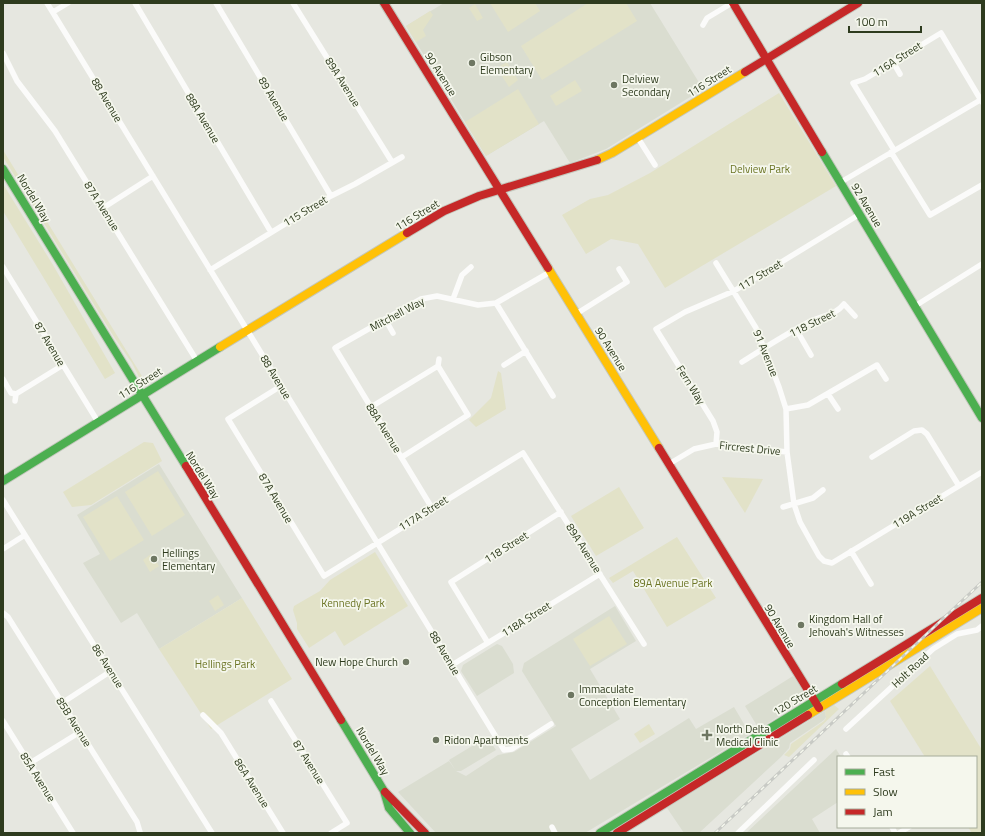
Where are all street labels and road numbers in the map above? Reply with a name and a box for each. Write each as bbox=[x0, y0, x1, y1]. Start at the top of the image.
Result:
street label: 116A Street bbox=[869, 37, 925, 81]
street label: 90 Avenue bbox=[421, 49, 461, 99]
street label: 89A Avenue bbox=[321, 54, 365, 110]
street label: 116 Street bbox=[684, 61, 734, 101]
street label: 89 Avenue bbox=[254, 74, 294, 125]
street label: 88 Avenue bbox=[87, 75, 127, 126]
street label: 88A Avenue bbox=[182, 90, 224, 146]
street label: Nordel Way bbox=[13, 171, 55, 226]
street label: 87A Avenue bbox=[80, 178, 124, 234]
street label: 92 Avenue bbox=[847, 180, 887, 231]
street label: 115 Street bbox=[280, 191, 330, 231]
street label: 116 Street bbox=[392, 195, 442, 235]
street label: 117 Street bbox=[735, 255, 785, 295]
street label: Mitchell Way bbox=[367, 293, 428, 335]
street label: 118 Street bbox=[786, 305, 838, 341]
street label: 87 Avenue bbox=[30, 319, 70, 370]
street label: 90 Avenue bbox=[591, 324, 631, 374]
street label: 91 Avenue bbox=[749, 327, 783, 379]
street label: 88 Avenue bbox=[256, 352, 296, 403]
street label: Fern Way bbox=[673, 362, 710, 408]
street label: 116 Street bbox=[115, 363, 165, 403]
street label: 88A Avenue bbox=[362, 400, 406, 456]
street label: Fircrest Drive bbox=[719, 437, 782, 459]
street label: Nordel Way bbox=[182, 448, 224, 503]
street label: 87A Avenue bbox=[255, 470, 297, 526]
street label: 119A Street bbox=[889, 490, 945, 532]
street label: 117A Street bbox=[395, 491, 451, 535]
street label: 89A Avenue bbox=[562, 520, 606, 576]
street label: 118 Street bbox=[481, 527, 531, 567]
street label: 118A Street bbox=[498, 597, 554, 641]
street label: 90 Avenue bbox=[760, 601, 800, 652]
street label: 88 Avenue bbox=[425, 628, 465, 679]
street label: 86 Avenue bbox=[88, 641, 128, 691]
street label: Holt Road bbox=[888, 648, 932, 691]
street label: 120 Street bbox=[770, 680, 820, 720]
street label: 85B Avenue bbox=[52, 694, 96, 750]
street label: Nordel Way bbox=[352, 724, 394, 779]
street label: 87 Avenue bbox=[289, 737, 329, 787]
street label: 85A Avenue bbox=[16, 749, 60, 805]
street label: 86A Avenue bbox=[230, 755, 274, 811]

